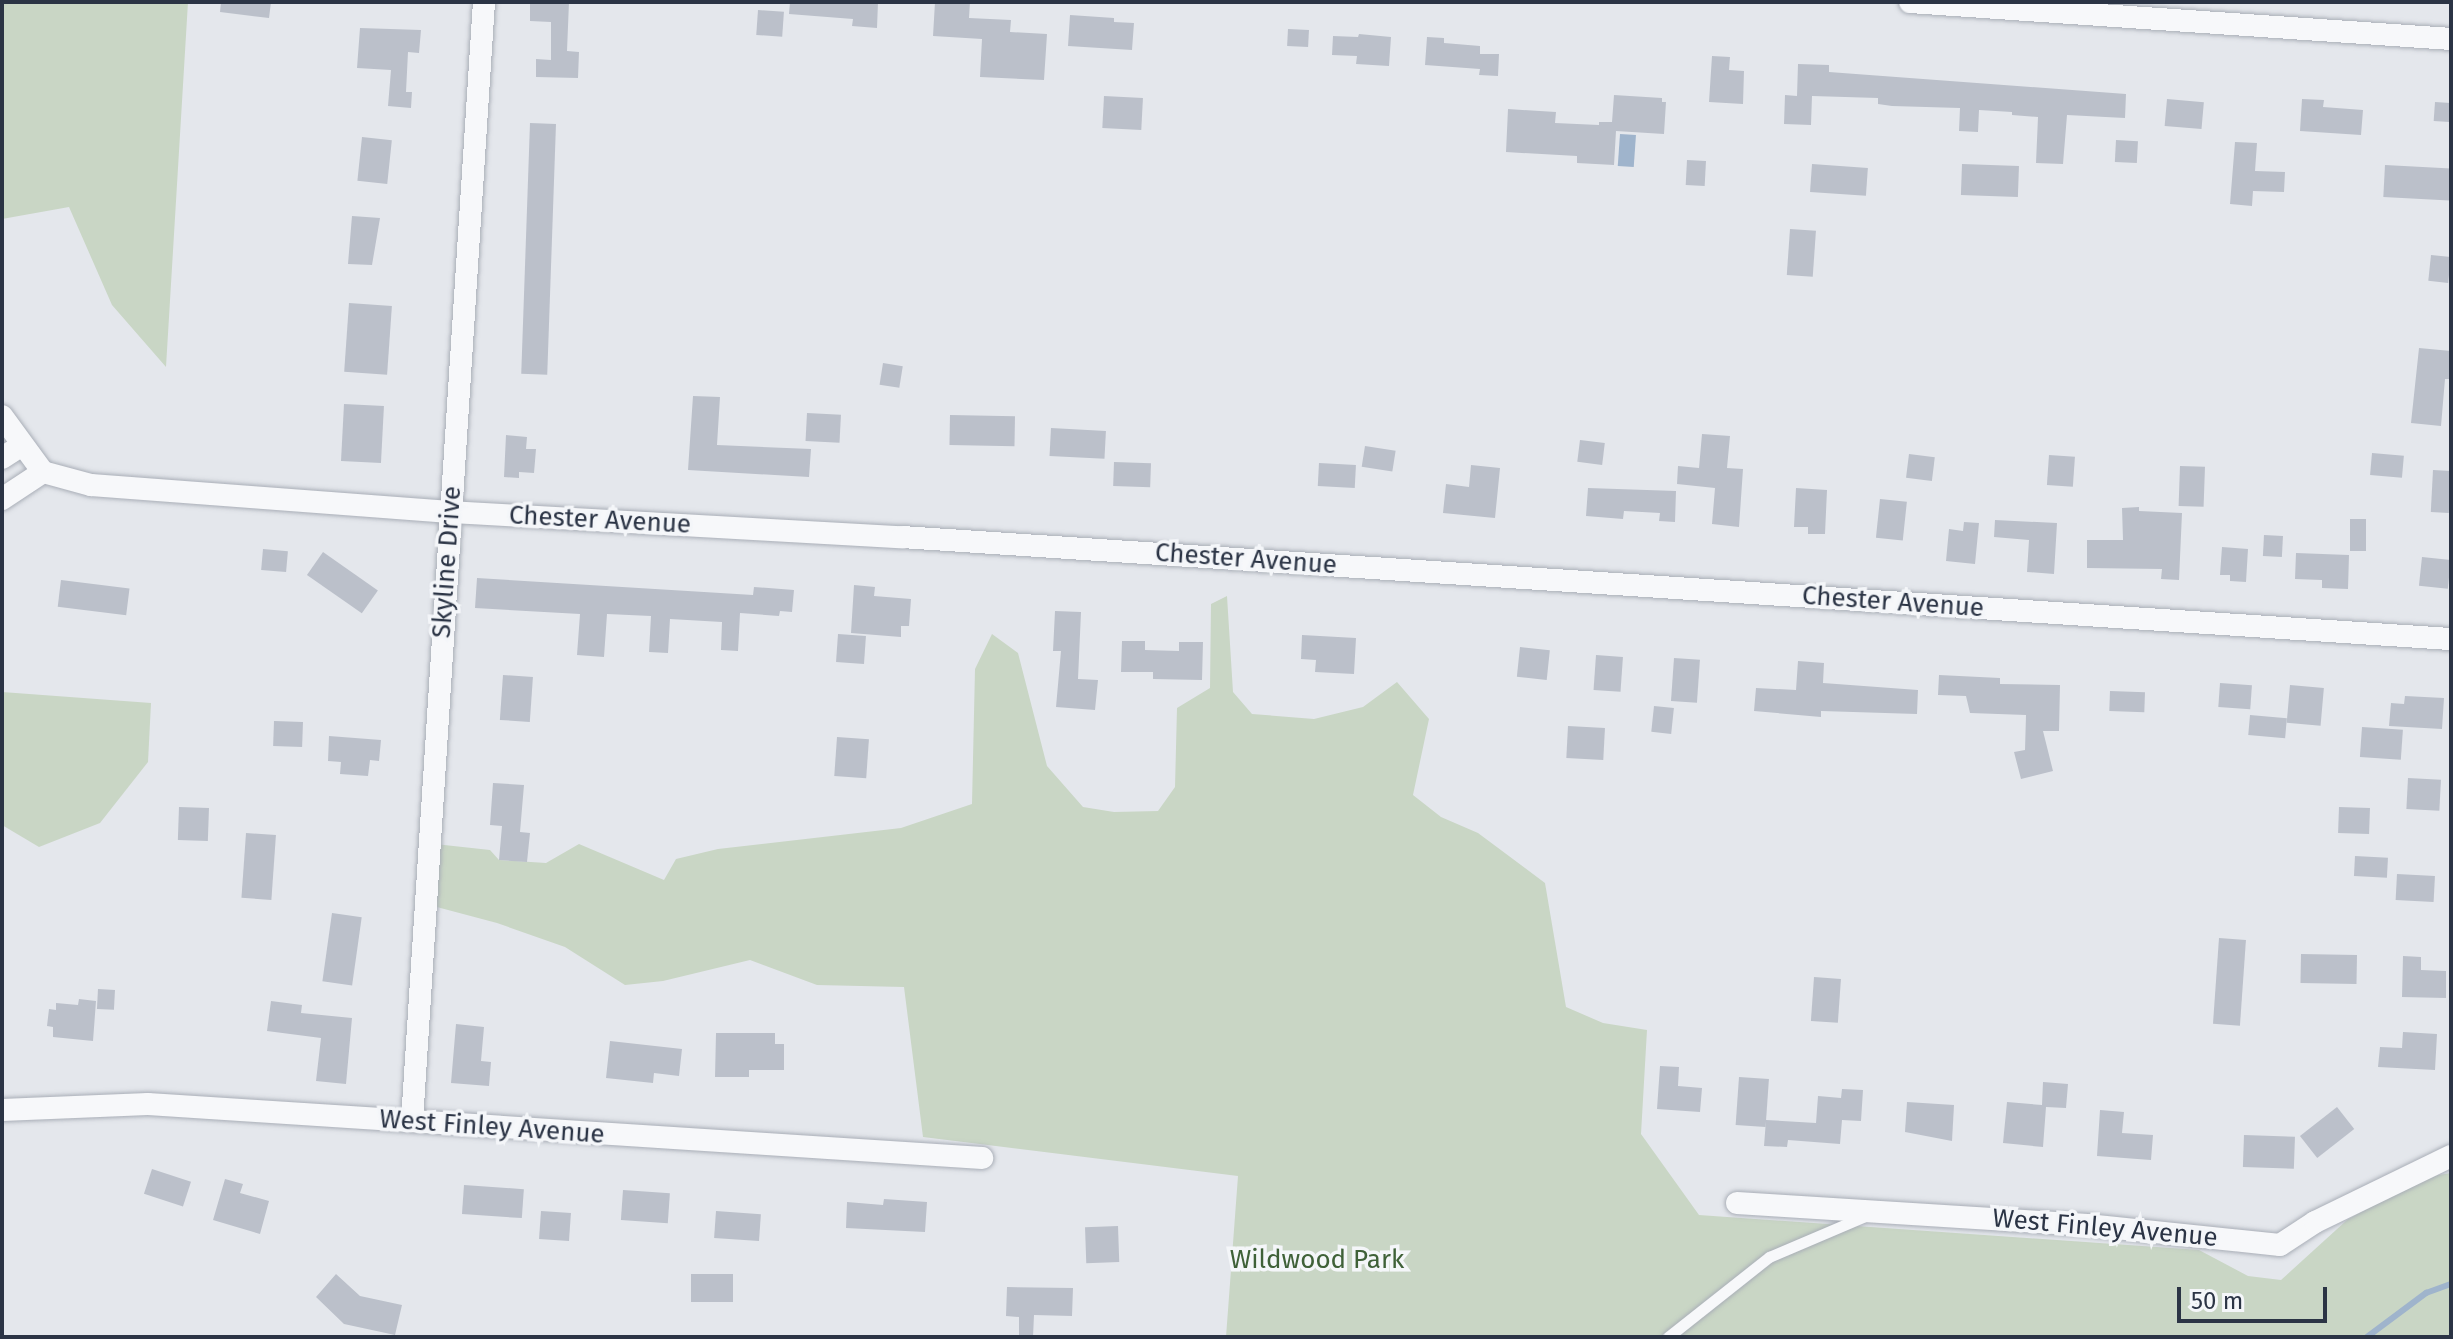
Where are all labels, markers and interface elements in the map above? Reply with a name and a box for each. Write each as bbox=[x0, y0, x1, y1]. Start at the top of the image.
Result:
street label: Skyline Drive bbox=[426, 485, 468, 639]
street label: Chester Avenue bbox=[508, 500, 692, 540]
street label: Chester Avenue bbox=[1154, 537, 1338, 581]
street label: Chester Avenue bbox=[1801, 580, 1985, 624]
street label: West Finley Avenue bbox=[378, 1104, 606, 1150]
street label: West Finley Avenue bbox=[1991, 1203, 2219, 1253]
park label: Wildwood Park bbox=[1230, 1244, 1404, 1276]
scale bar bbox=[2181, 1271, 2331, 1321]
text: 50 m bbox=[2191, 1287, 2243, 1315]

